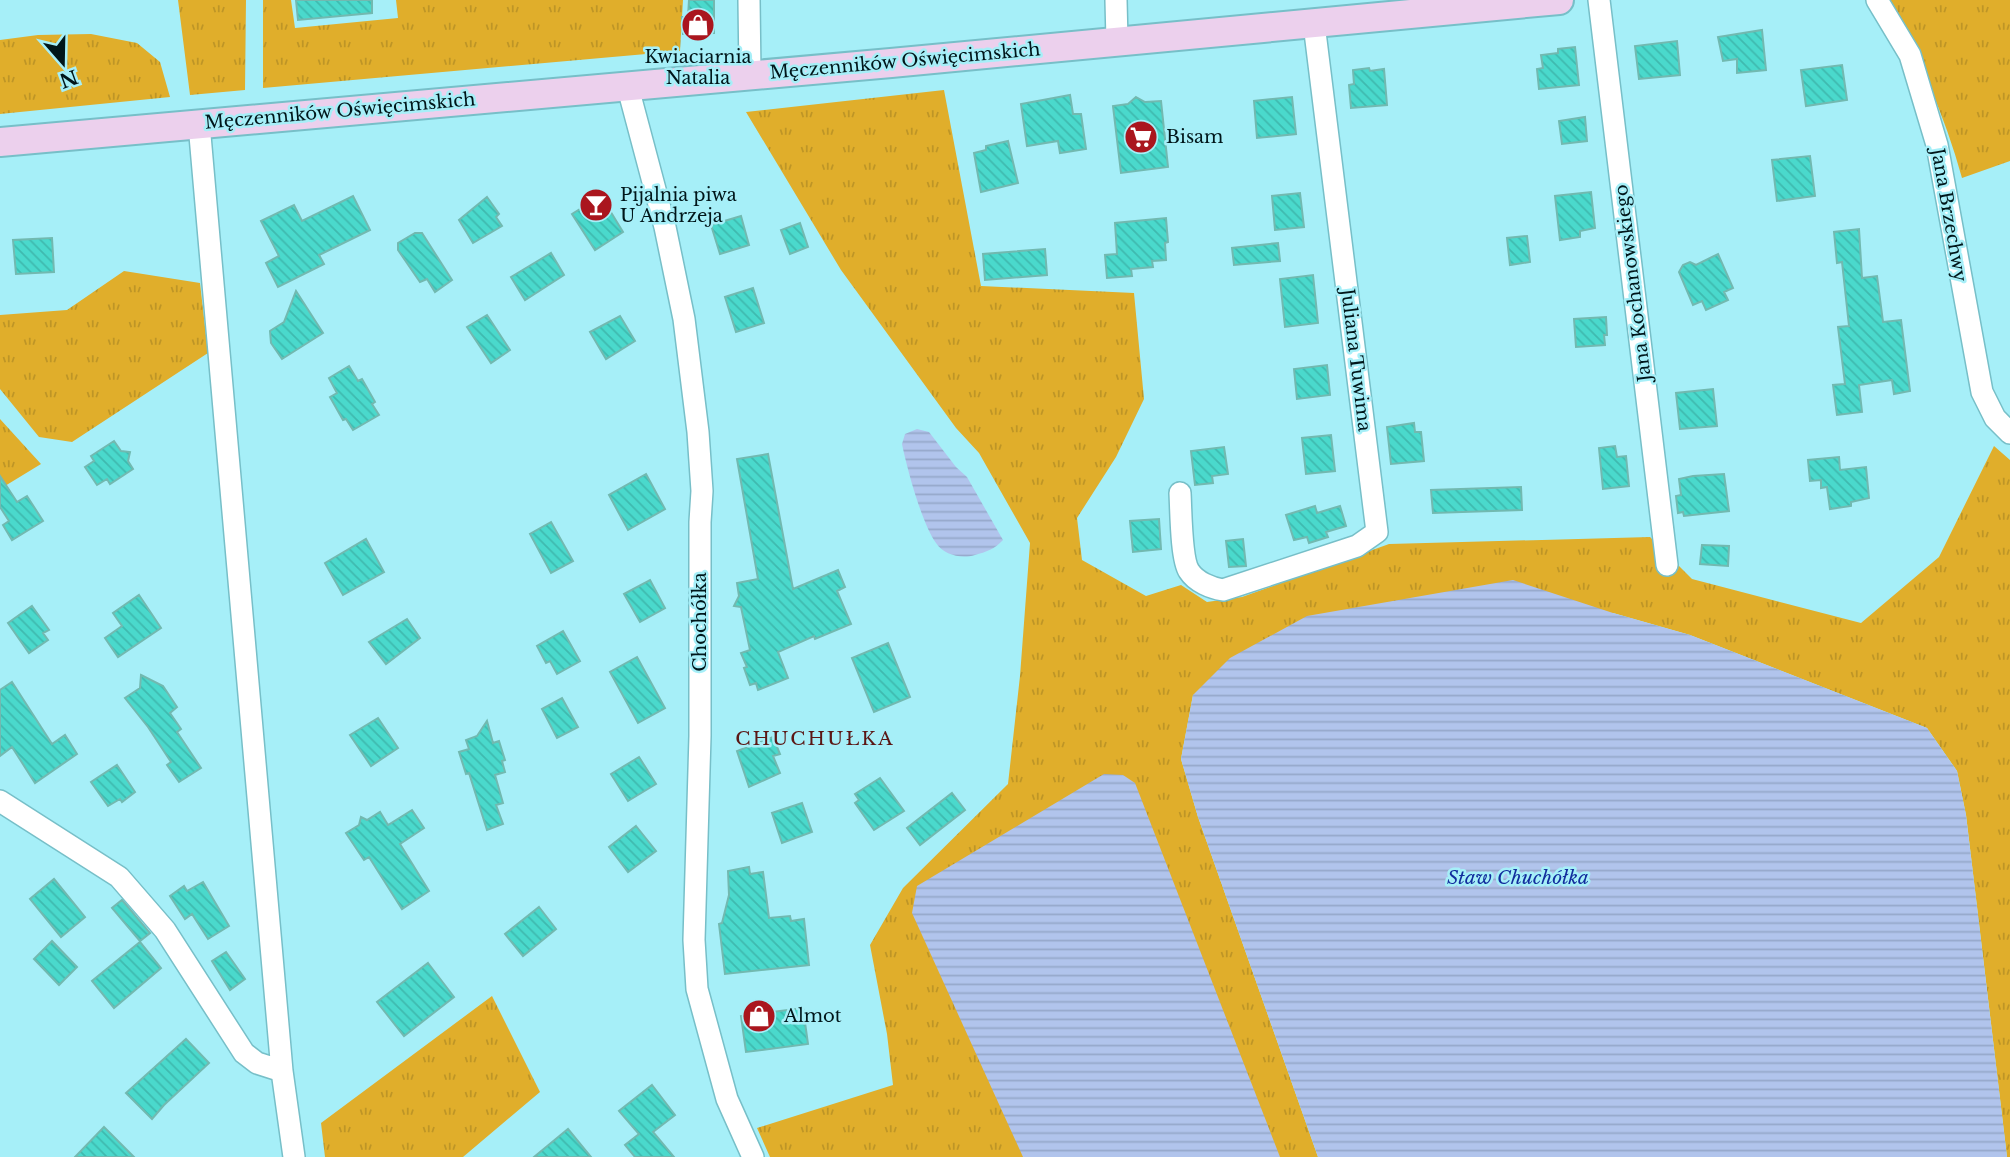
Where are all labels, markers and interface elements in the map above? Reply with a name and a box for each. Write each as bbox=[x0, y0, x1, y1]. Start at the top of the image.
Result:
shop icon: Kwiaciarnia Natalia bbox=[679, 6, 717, 44]
north arrow bbox=[28, 28, 98, 98]
street label: Męczenników Oświęcimskich bbox=[769, 38, 1041, 84]
place label: Kwiaciarnia Natalia bbox=[644, 46, 752, 89]
text: N bbox=[56, 65, 81, 92]
street label: Męczenników Oświęcimskich bbox=[204, 88, 476, 134]
supermarket icon: Bisam bbox=[1122, 118, 1160, 156]
place label: Bisam bbox=[1166, 126, 1223, 148]
street label: Jana Brzechwy bbox=[1926, 145, 1972, 284]
street label: Jana Kochanowskiego bbox=[1610, 183, 1656, 385]
place label: Pijalnia piwa U Andrzeja bbox=[620, 184, 737, 227]
bar icon: Pijalnia piwa U Andrzeja bbox=[577, 186, 615, 224]
street label: Juliana Tuwima bbox=[1336, 285, 1376, 433]
street label: Chochółka bbox=[689, 572, 711, 672]
district label: CHUCHUŁKA bbox=[735, 727, 895, 750]
water label: Staw Chuchółka bbox=[1447, 866, 1589, 889]
shop icon: Almot bbox=[740, 997, 778, 1035]
place label: Almot bbox=[783, 1005, 842, 1027]

